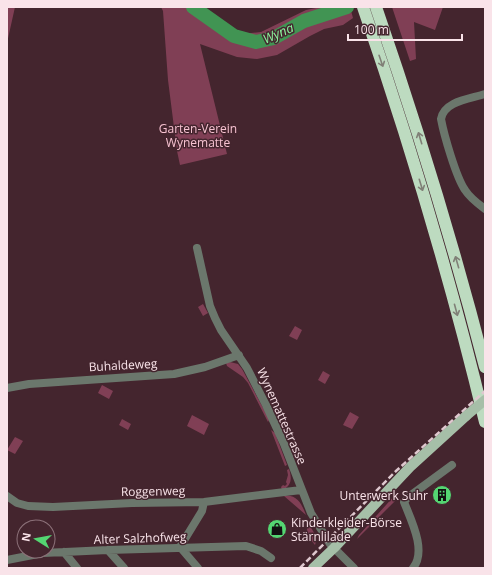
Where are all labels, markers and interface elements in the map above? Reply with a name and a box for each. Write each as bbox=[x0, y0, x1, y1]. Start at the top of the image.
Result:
scale bar bbox=[348, 16, 462, 42]
water label: Wyna bbox=[260, 18, 297, 48]
text: 100 m bbox=[354, 21, 389, 38]
one-way arrow bbox=[378, 55, 385, 68]
park label: Garten-Verein Wynematte bbox=[159, 120, 237, 151]
one-way arrow bbox=[416, 131, 423, 144]
one-way arrow bbox=[418, 179, 425, 192]
one-way arrow bbox=[453, 256, 460, 269]
one-way arrow bbox=[453, 303, 461, 316]
street label: Buhaldeweg bbox=[88, 355, 158, 375]
street label: Wynemattestrasse bbox=[253, 365, 311, 467]
street label: Roggenweg bbox=[121, 482, 186, 500]
building icon: Unterwerk Suhr bbox=[431, 484, 453, 506]
place label: Unterwerk Suhr bbox=[339, 487, 428, 504]
place label: Kinderkleider-Börse Stärnlilade bbox=[291, 514, 402, 545]
shop icon: Kinderkleider-Börse Stärnlilade bbox=[266, 518, 288, 540]
north arrow bbox=[16, 519, 56, 559]
street label: Alter Salzhofweg bbox=[93, 528, 187, 548]
text: N bbox=[17, 531, 34, 543]

